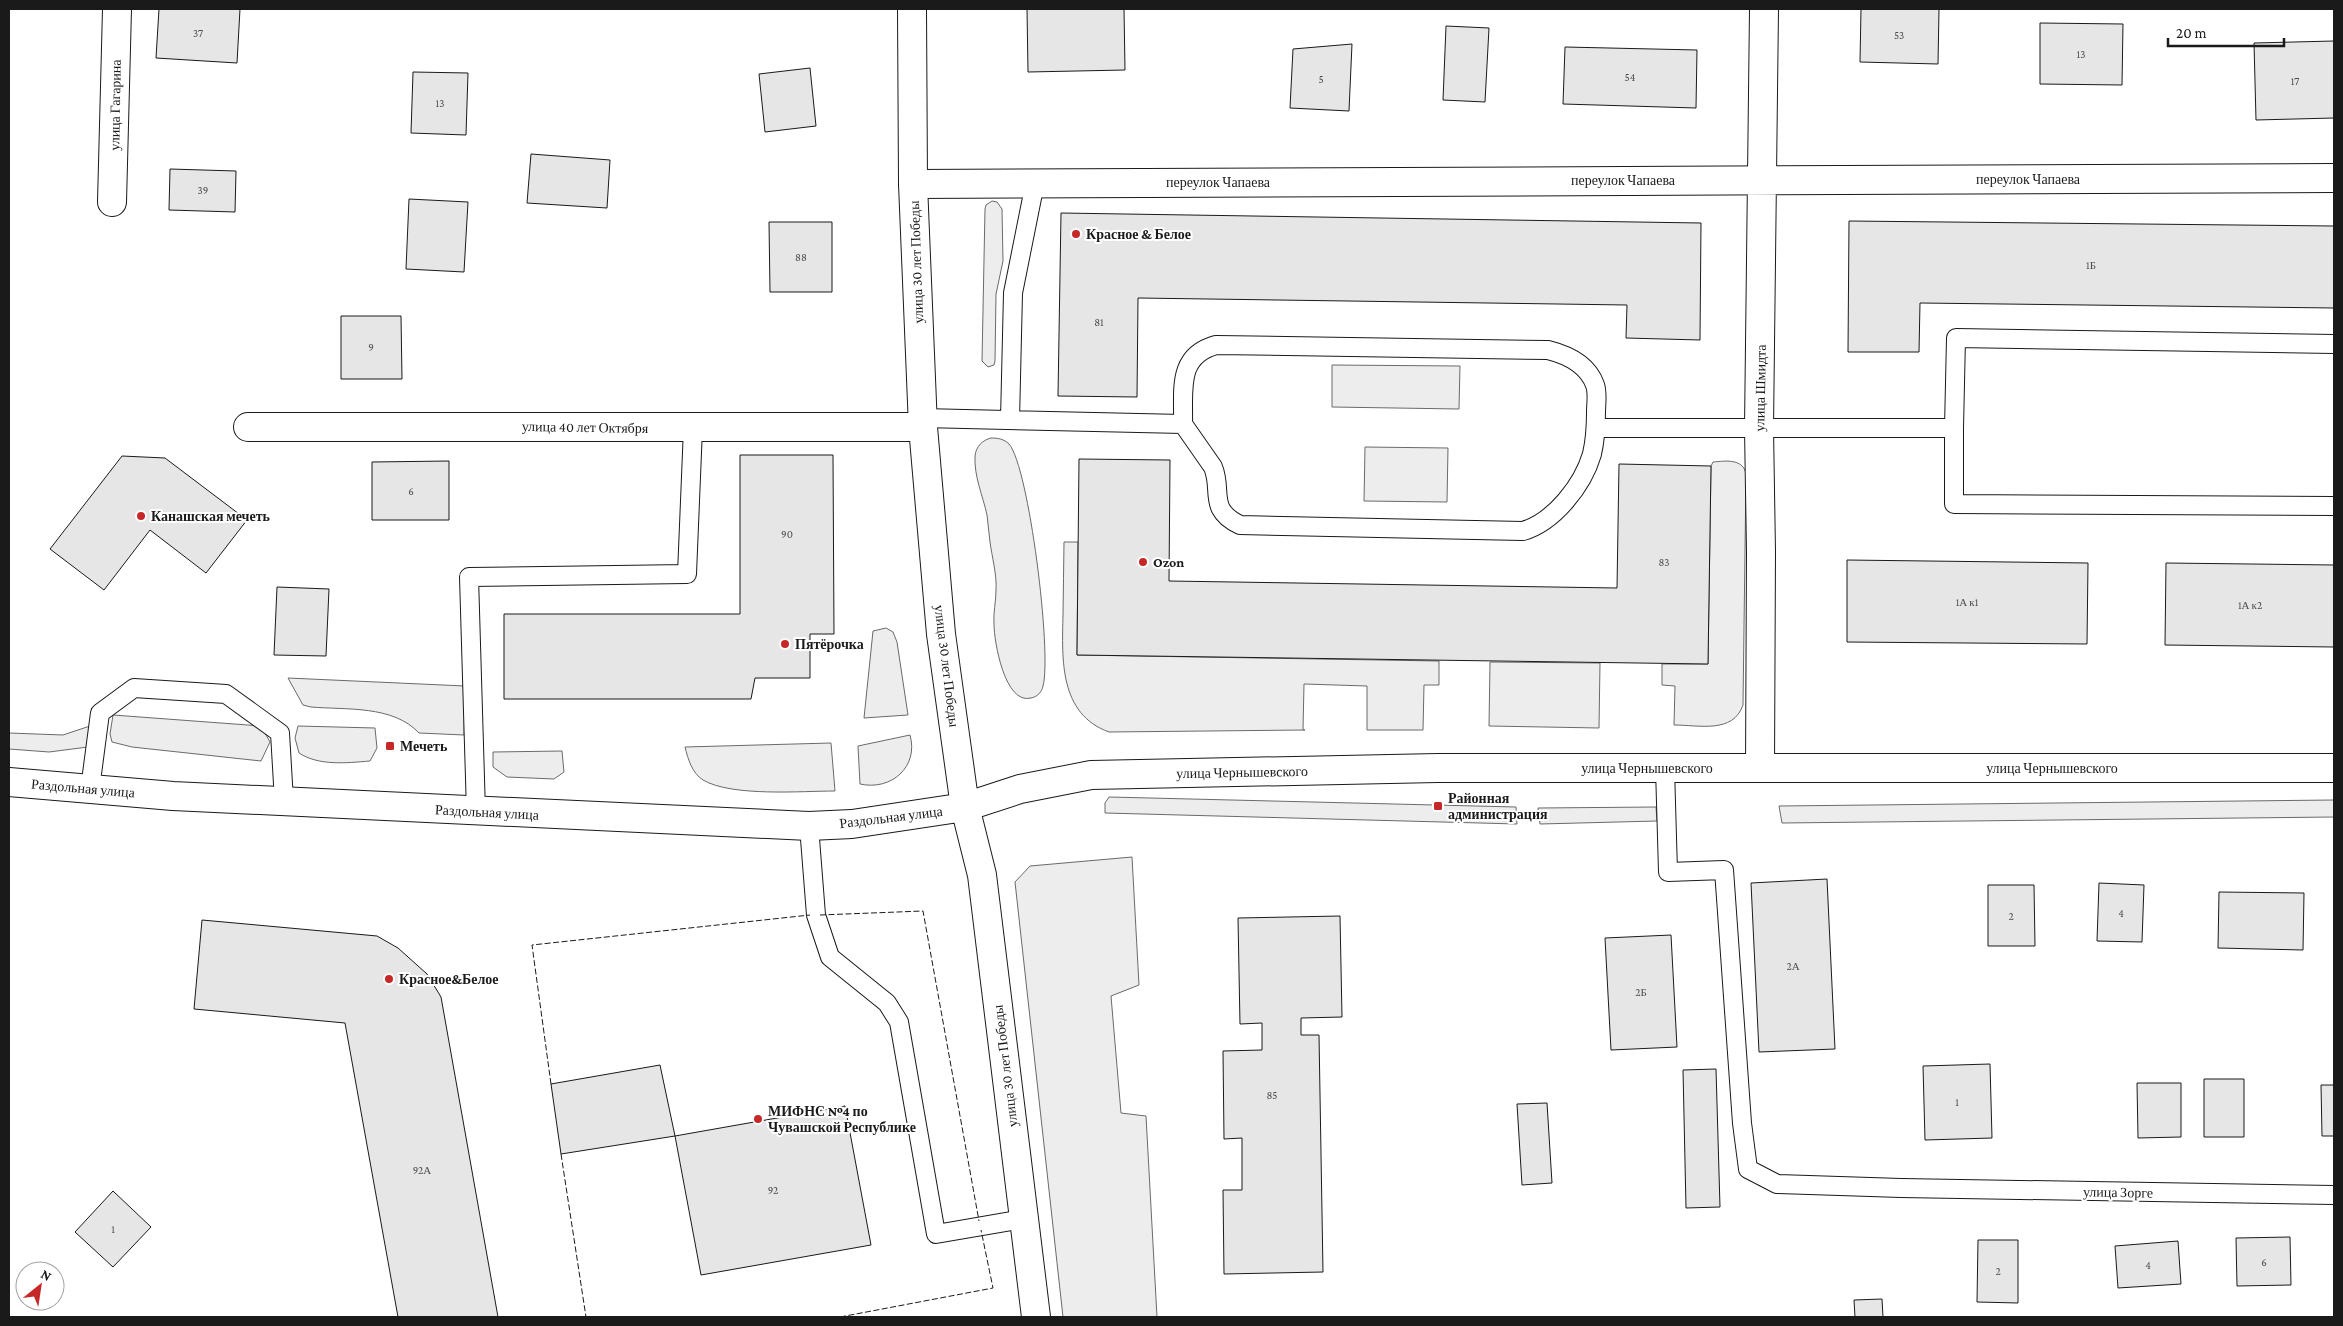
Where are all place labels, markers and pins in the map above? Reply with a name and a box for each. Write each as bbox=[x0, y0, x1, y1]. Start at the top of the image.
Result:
place label: Красное & Белое bbox=[1086, 226, 1191, 242]
marker: Красное & Белое bbox=[1070, 228, 1082, 240]
place label: Канашская мечеть bbox=[151, 508, 271, 524]
marker: Канашская мечеть bbox=[135, 510, 147, 522]
place label: Ozon bbox=[1153, 554, 1184, 570]
marker: Ozon bbox=[1137, 556, 1149, 568]
place label: Пятёрочка bbox=[795, 636, 864, 652]
marker: Пятёрочка bbox=[779, 638, 791, 650]
place label: Мечеть bbox=[400, 738, 448, 754]
marker: Мечеть bbox=[384, 740, 396, 752]
place label: Районная администрация bbox=[1448, 790, 1548, 822]
marker: Районная администрация bbox=[1432, 800, 1444, 812]
place label: Красное&Белое bbox=[399, 971, 499, 987]
marker: Красное&Белое bbox=[383, 973, 395, 985]
place label: МИФНС №4 по Чувашской Республике bbox=[768, 1103, 916, 1135]
marker: МИФНС №4 по Чувашской Республике bbox=[752, 1113, 764, 1125]

